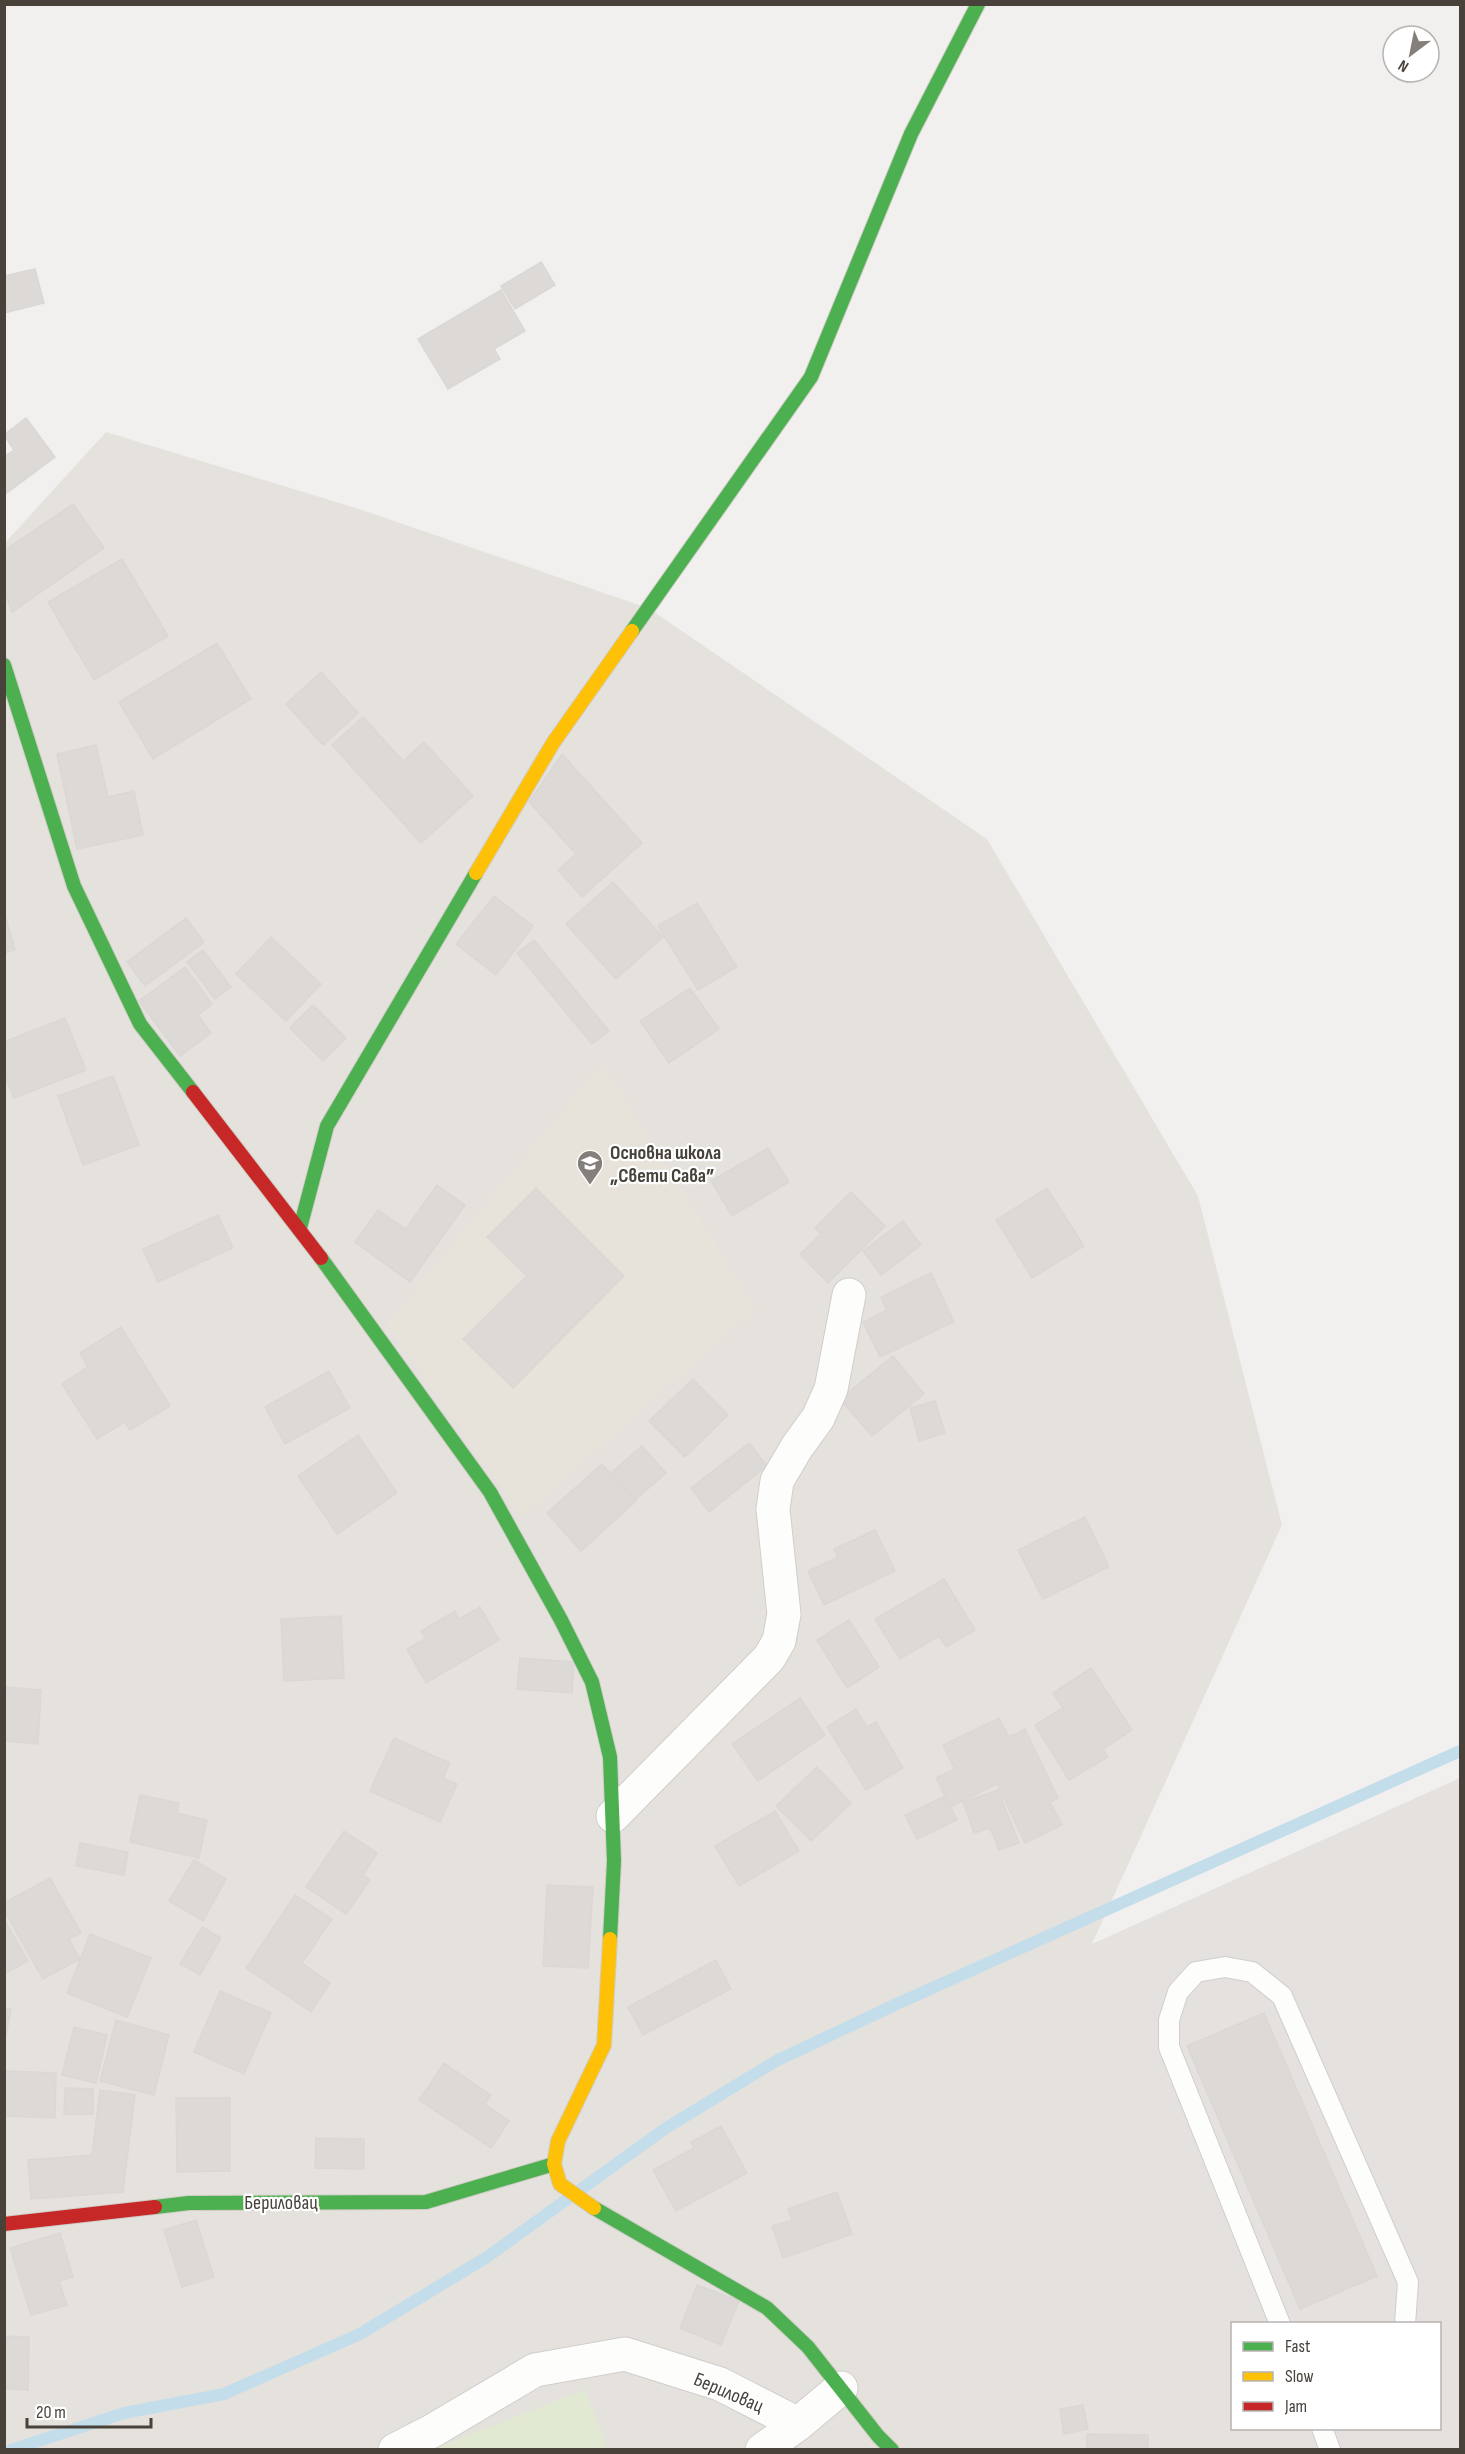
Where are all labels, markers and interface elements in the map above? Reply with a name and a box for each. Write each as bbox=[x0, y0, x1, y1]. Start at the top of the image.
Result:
north arrow bbox=[1381, 24, 1441, 84]
text: N bbox=[1395, 55, 1413, 76]
place label: Основна школа „Свети Сава” bbox=[610, 1141, 721, 1188]
school or university icon: Основна школа „Свети Сава” bbox=[575, 1148, 605, 1186]
street label: Бериловац bbox=[244, 2191, 318, 2215]
legend bbox=[1231, 2322, 1441, 2430]
text: Fast bbox=[1285, 2336, 1311, 2357]
text: Slow bbox=[1285, 2366, 1314, 2387]
street label: Бериловац bbox=[690, 2368, 768, 2418]
scale bar bbox=[27, 2391, 152, 2429]
text: Jam bbox=[1284, 2396, 1307, 2417]
text: 20 m bbox=[36, 2402, 66, 2423]

